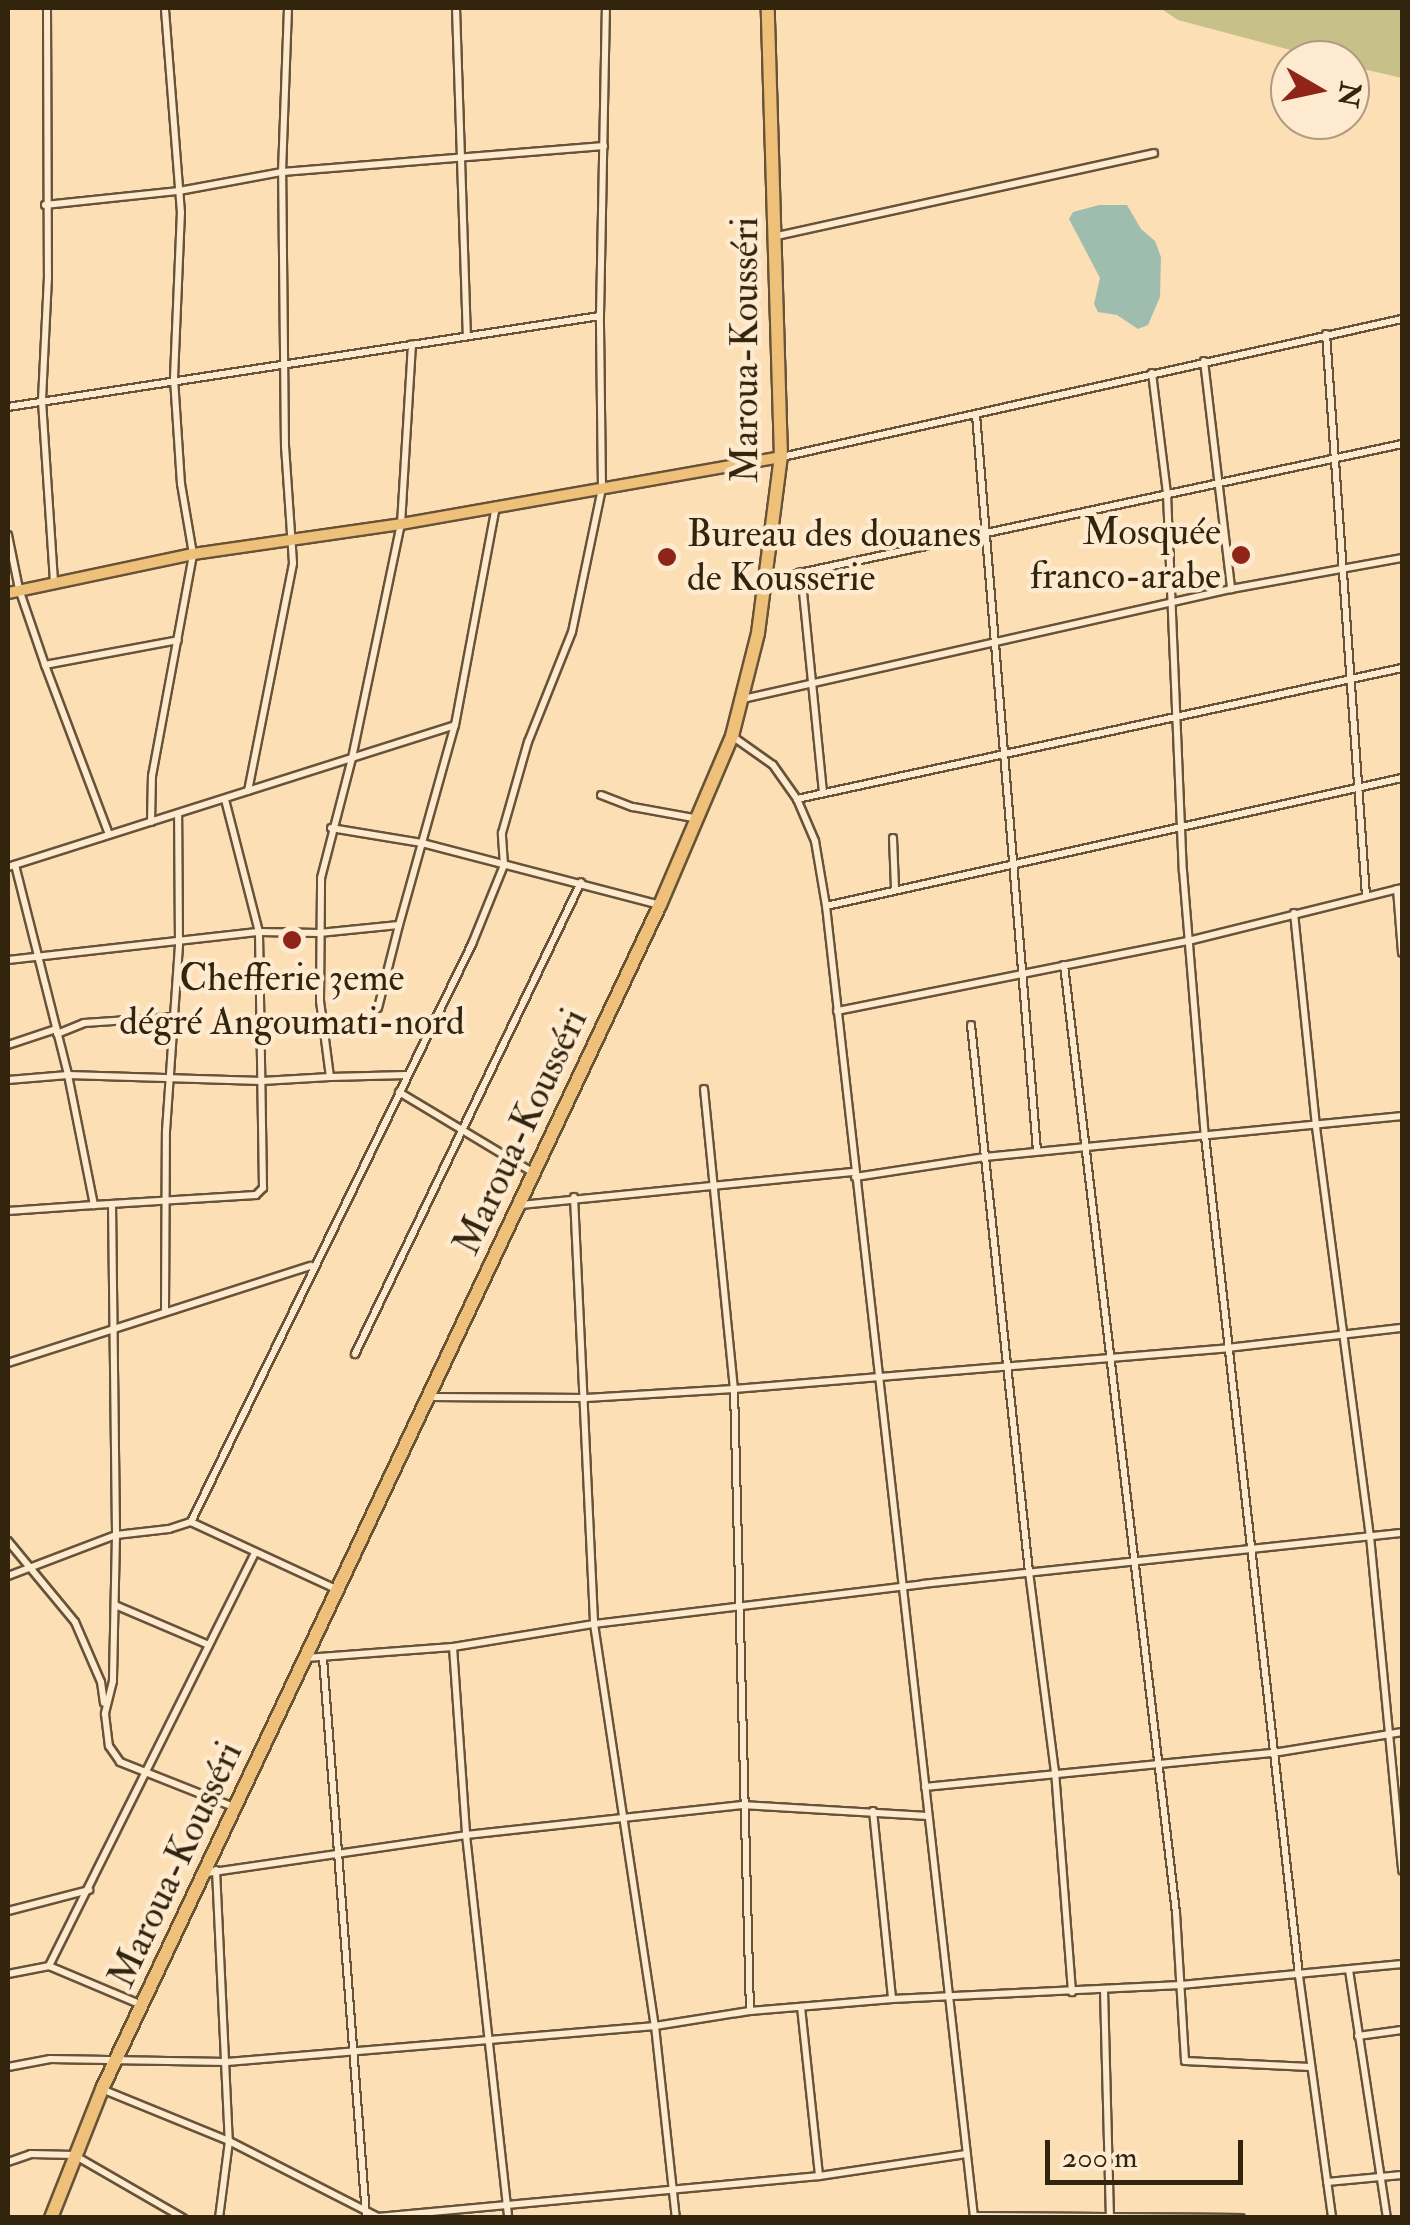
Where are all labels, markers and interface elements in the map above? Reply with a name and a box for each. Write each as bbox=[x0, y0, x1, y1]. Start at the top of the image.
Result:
north arrow bbox=[1270, 40, 1370, 140]
text: N bbox=[1329, 79, 1367, 110]
street label: Maroua-Kousséri bbox=[723, 217, 769, 483]
place label: Mosquée franco-arabe bbox=[1030, 510, 1221, 600]
place label: Bureau des douanes de Kousserie bbox=[687, 512, 981, 602]
marker: Mosquée franco-arabe bbox=[1230, 544, 1252, 566]
marker: Bureau des douanes de Kousserie bbox=[656, 546, 678, 568]
marker: Chefferie 3eme dégré Angoumati-nord bbox=[281, 929, 303, 951]
place label: Chefferie 3eme dégré Angoumati-nord bbox=[119, 956, 465, 1046]
street label: Maroua-Kousséri bbox=[444, 1002, 598, 1262]
street label: Maroua-Kousséri bbox=[99, 1735, 253, 1995]
scale bar bbox=[1050, 2120, 1248, 2182]
text: 200 m bbox=[1062, 2139, 1138, 2176]

